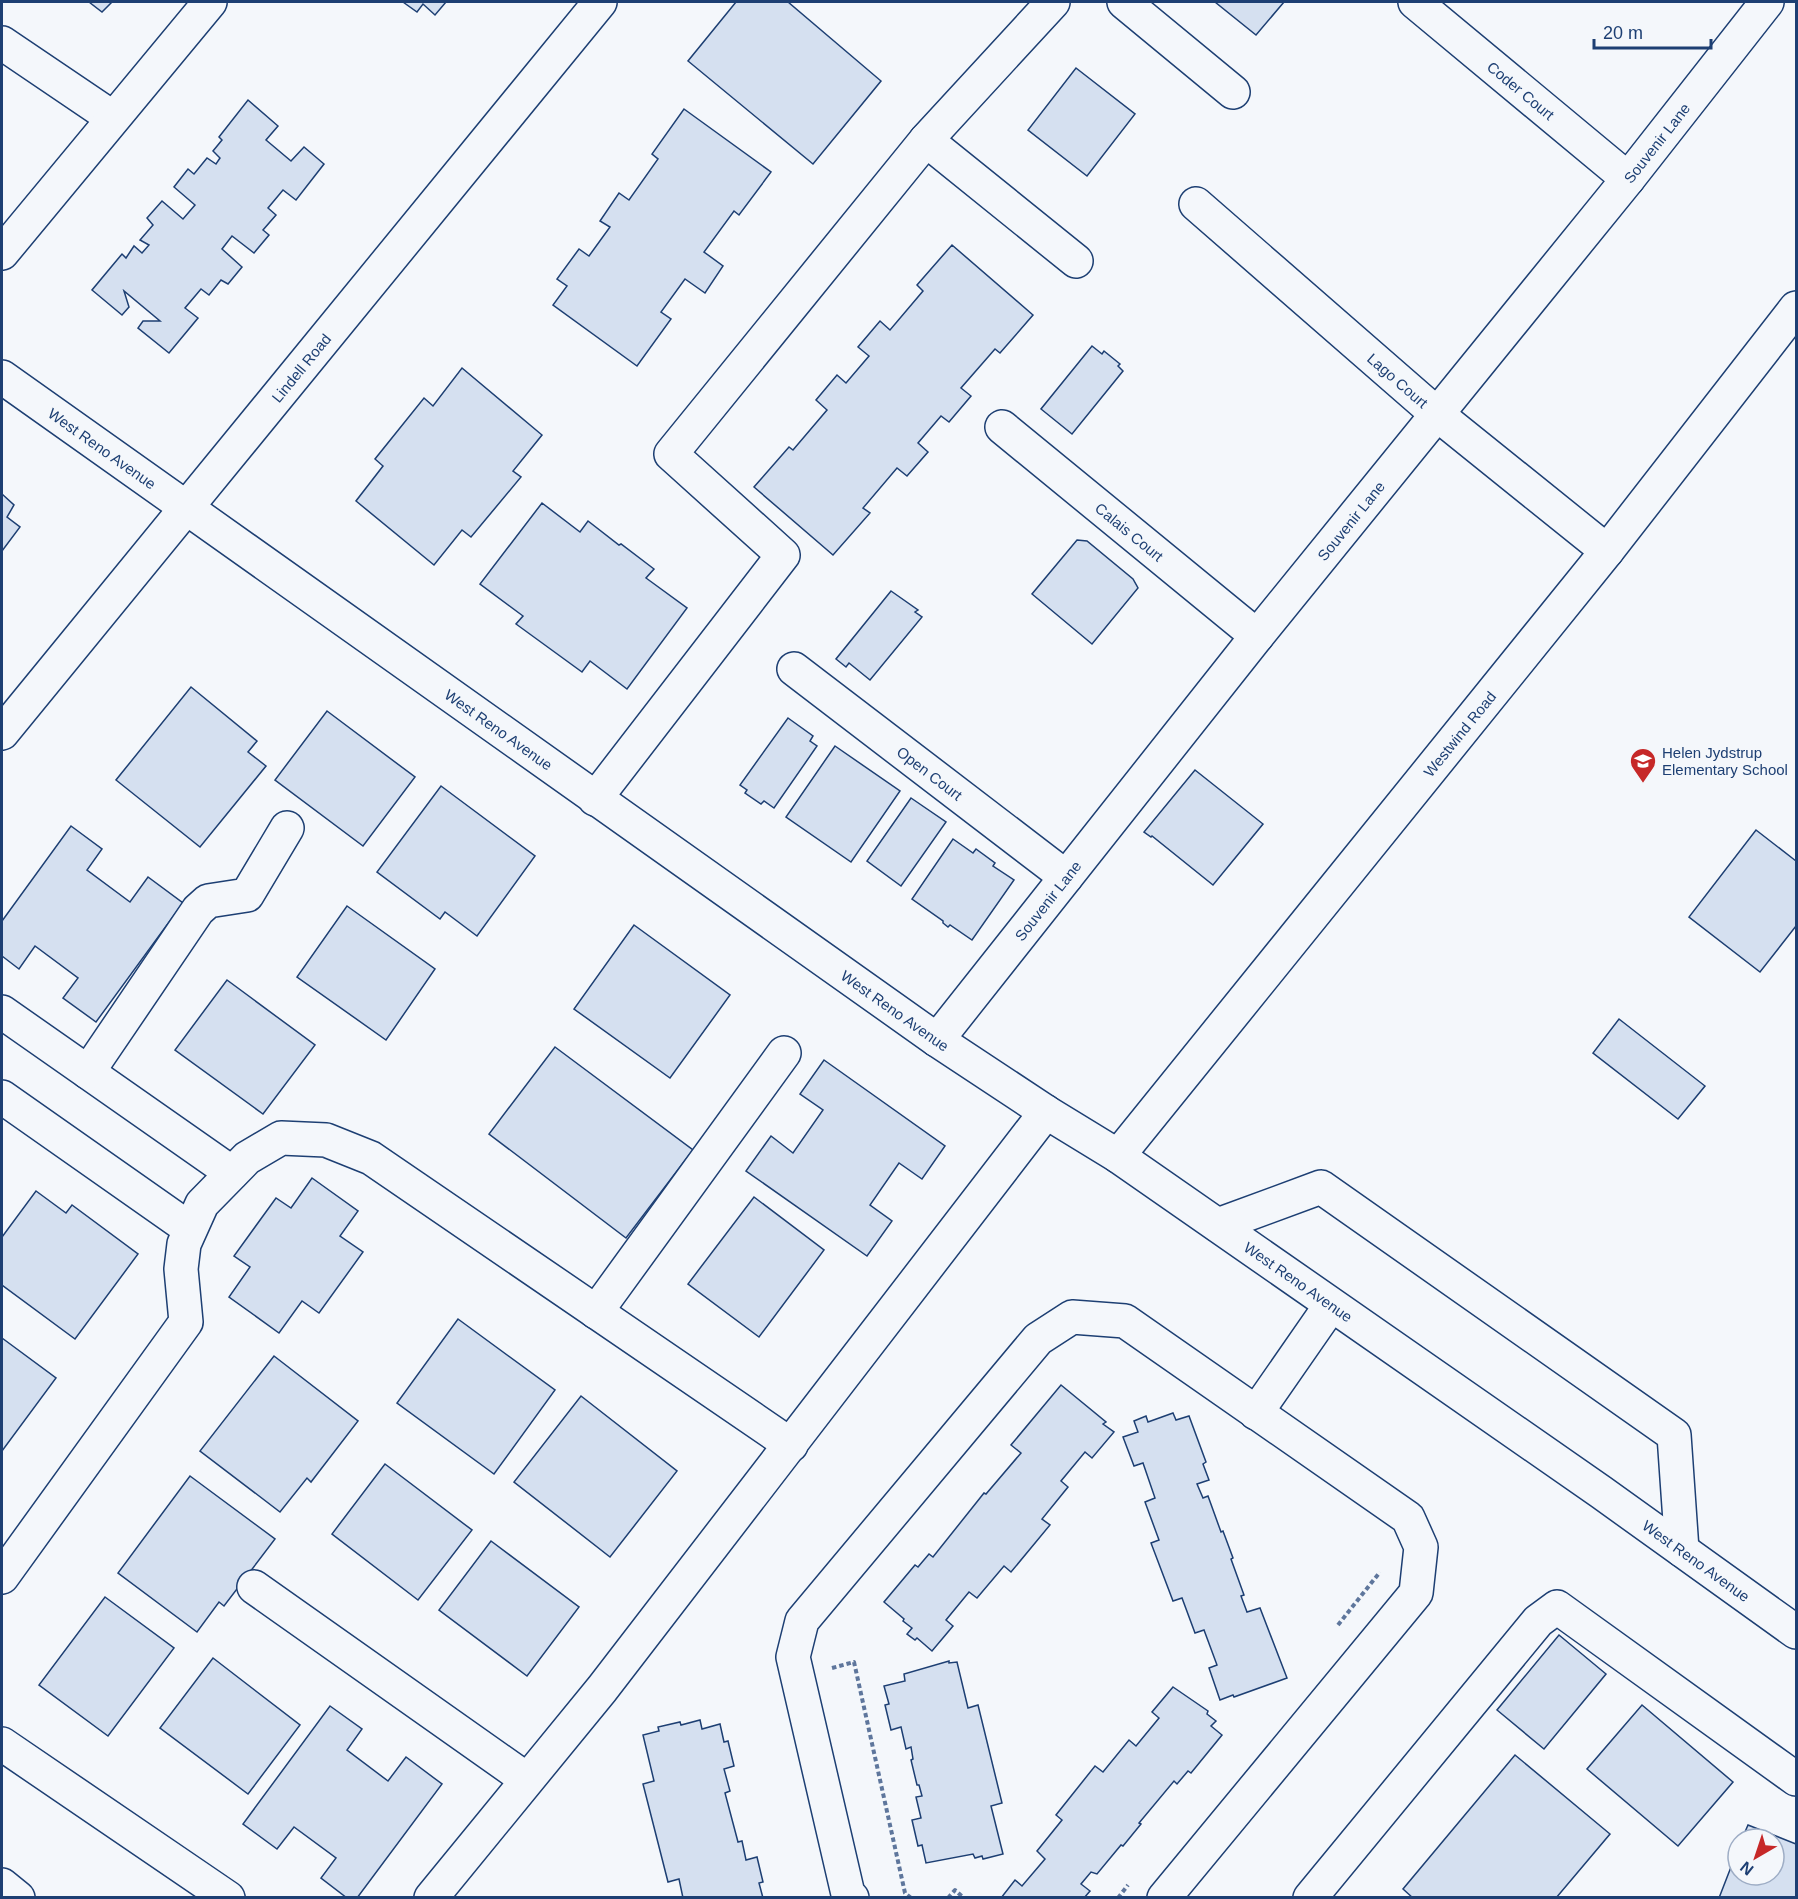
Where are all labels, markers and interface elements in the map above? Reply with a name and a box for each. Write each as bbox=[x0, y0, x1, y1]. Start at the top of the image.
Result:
scale bar bbox=[1594, 12, 1711, 50]
text: 20 m bbox=[1603, 23, 1643, 43]
street label: Coder Court bbox=[1484, 58, 1559, 123]
street label: Souvenir Lane bbox=[1620, 100, 1693, 186]
street label: Lindell Road bbox=[268, 330, 334, 405]
street label: Lago Court bbox=[1364, 349, 1432, 411]
street label: West Reno Avenue bbox=[45, 404, 159, 492]
street label: Souvenir Lane bbox=[1314, 478, 1388, 564]
street label: Calais Court bbox=[1092, 499, 1168, 565]
street label: West Reno Avenue bbox=[442, 685, 556, 773]
street label: Westwind Road bbox=[1420, 688, 1499, 780]
street label: Open Court bbox=[894, 743, 966, 804]
place label: Helen Jydstrup Elementary School bbox=[1662, 744, 1788, 778]
school or university icon: Helen Jydstrup Elementary School bbox=[1628, 746, 1658, 784]
street label: Souvenir Lane bbox=[1011, 857, 1084, 944]
street label: West Reno Avenue bbox=[838, 966, 952, 1054]
street label: West Reno Avenue bbox=[1241, 1238, 1356, 1325]
street label: West Reno Avenue bbox=[1639, 1516, 1753, 1605]
north arrow bbox=[1726, 1827, 1786, 1887]
text: N bbox=[1737, 1858, 1757, 1879]

